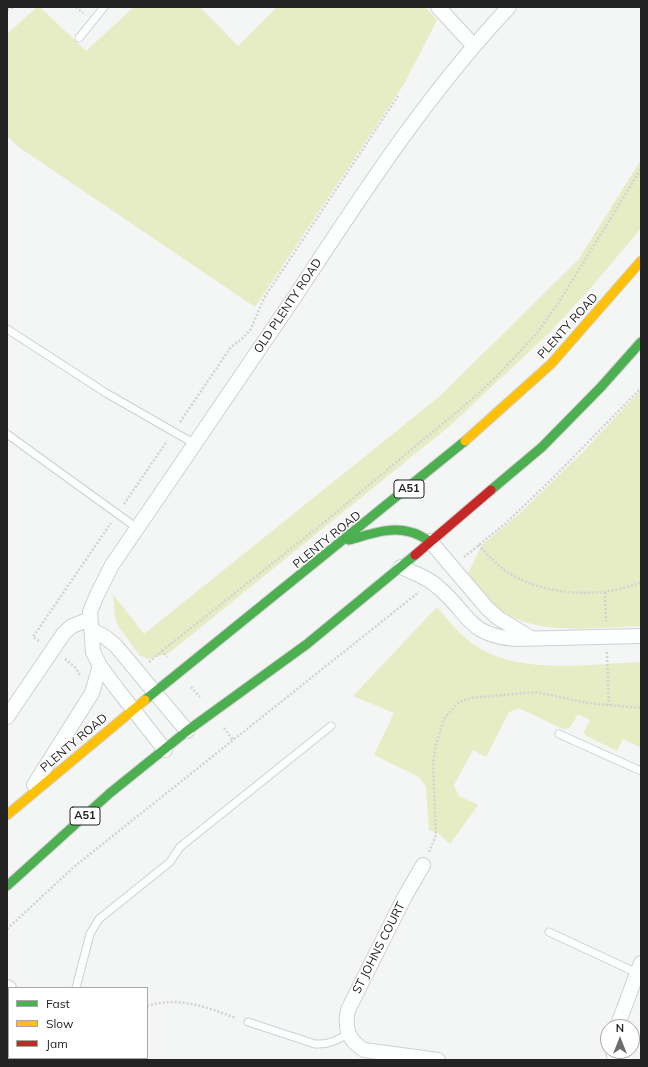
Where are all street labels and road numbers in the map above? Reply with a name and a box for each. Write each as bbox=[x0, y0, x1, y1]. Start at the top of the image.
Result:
street label: OLD PLENTY ROAD bbox=[251, 256, 325, 356]
street label: PLENTY ROAD bbox=[535, 290, 601, 362]
road number: A51 bbox=[394, 480, 424, 498]
street label: PLENTY ROAD bbox=[290, 508, 364, 572]
street label: PLENTY ROAD bbox=[37, 711, 111, 775]
road number: A51 bbox=[70, 807, 100, 825]
street label: ST JOHNS COURT bbox=[350, 900, 408, 996]

